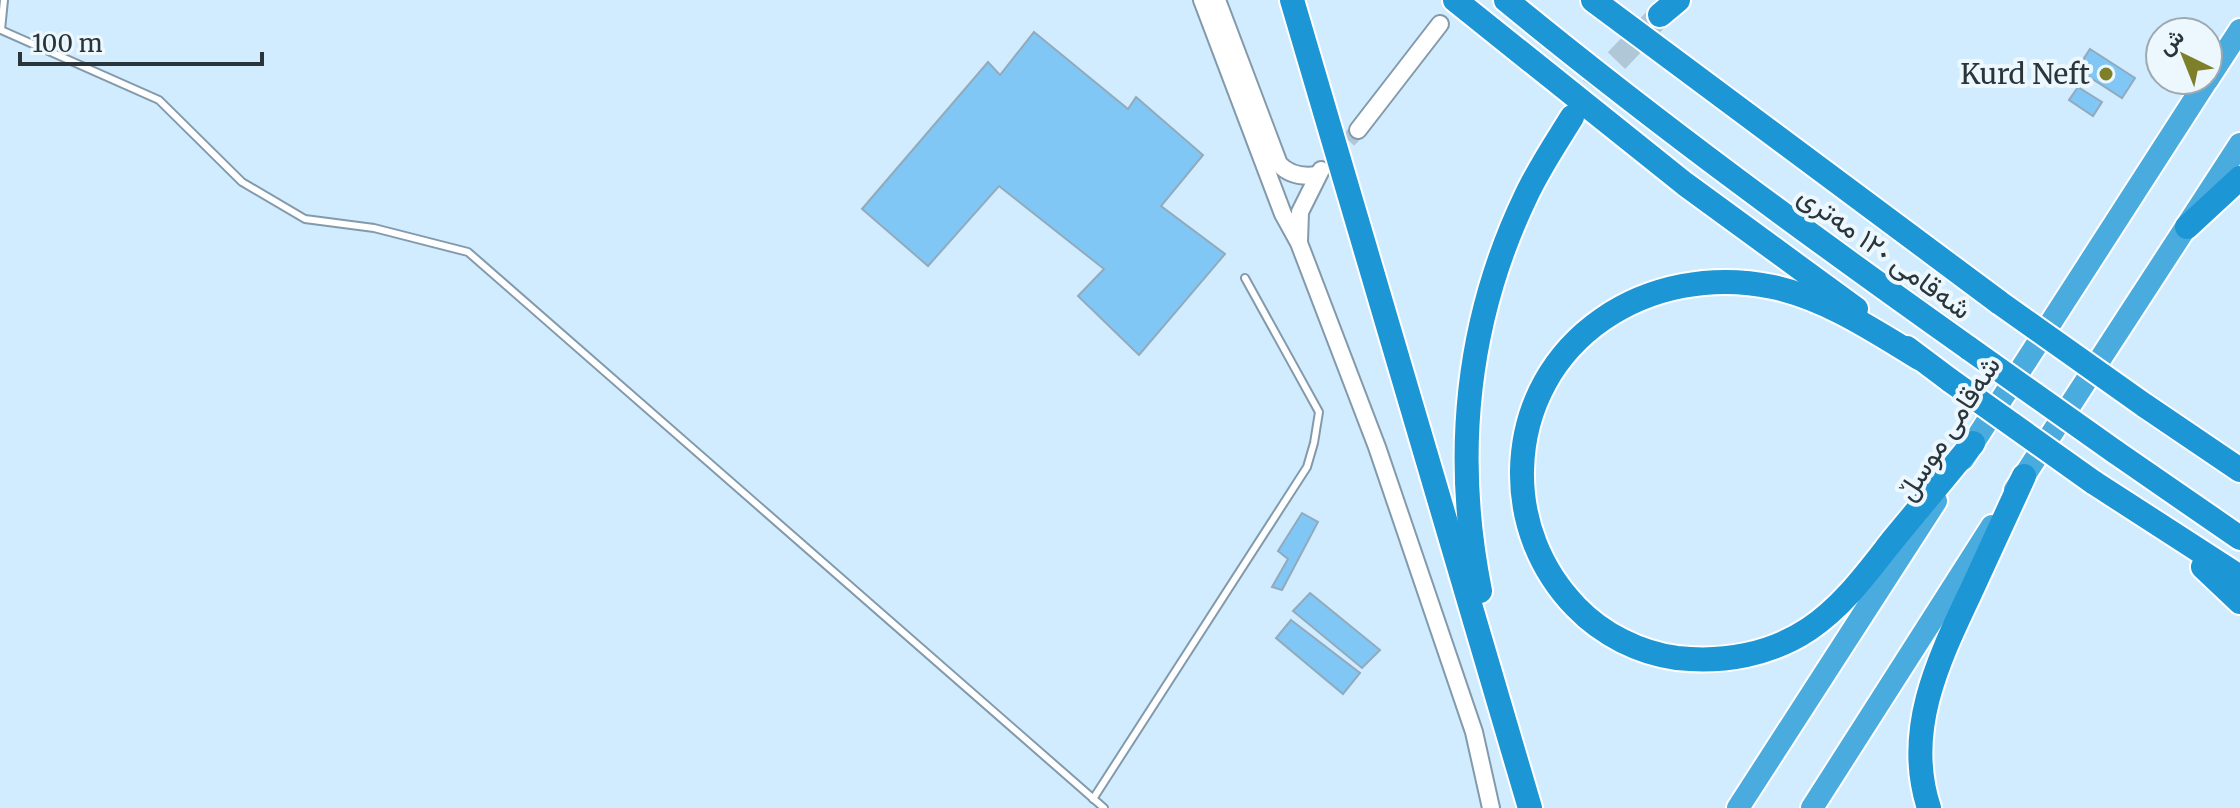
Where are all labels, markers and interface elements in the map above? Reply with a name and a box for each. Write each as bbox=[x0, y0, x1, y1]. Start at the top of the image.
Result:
scale bar bbox=[20, 16, 262, 66]
north arrow bbox=[2144, 16, 2224, 96]
text: ش bbox=[2151, 22, 2190, 61]
text: 100 m bbox=[32, 28, 103, 59]
place label: Kurd Neft bbox=[1960, 56, 2090, 92]
marker: Kurd Neft bbox=[2097, 65, 2115, 83]
street label: شەقامی ١٢٠ مەتری bbox=[1791, 177, 1979, 327]
street label: شەقامی موسڵ bbox=[1888, 349, 2008, 507]

